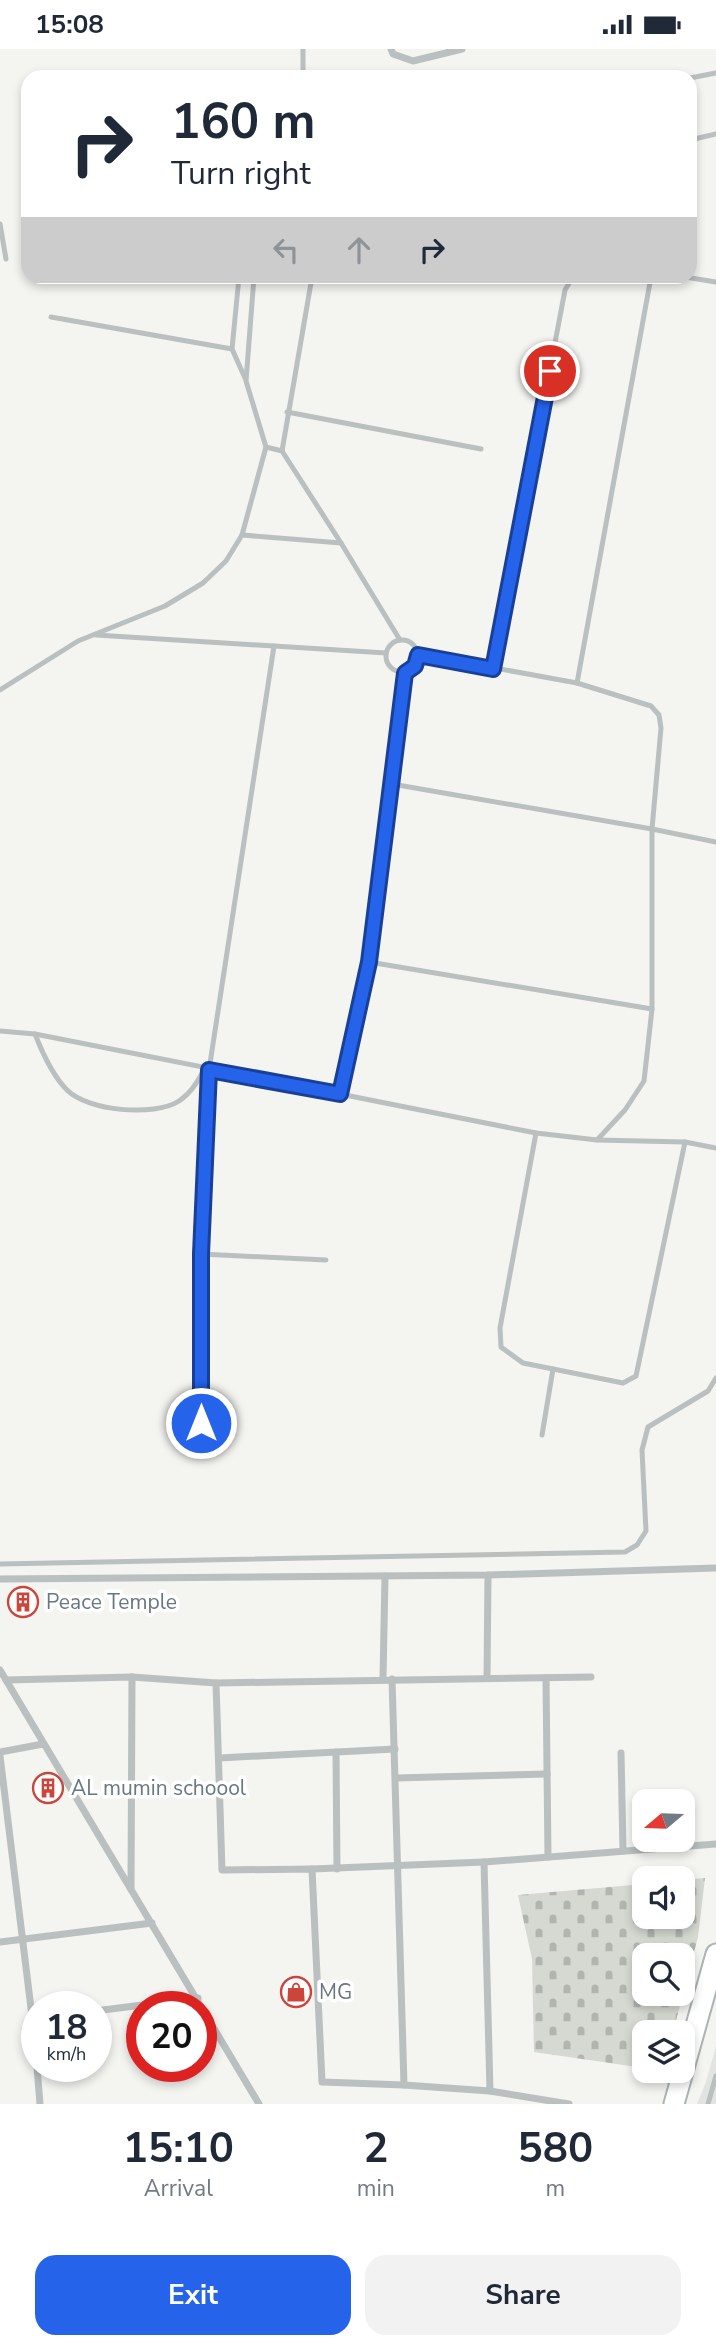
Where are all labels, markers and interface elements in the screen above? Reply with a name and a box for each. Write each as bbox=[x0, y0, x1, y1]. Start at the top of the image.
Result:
text: 15:08 bbox=[35, 7, 104, 42]
text: 160 m bbox=[171, 88, 315, 155]
icon: right bbox=[56, 98, 147, 189]
text: Turn right bbox=[171, 152, 311, 195]
icon: left bbox=[267, 231, 305, 269]
icon: ahead bbox=[340, 231, 378, 269]
icon: right bbox=[413, 231, 451, 269]
pin bbox=[520, 341, 580, 401]
icon: arrive bbox=[531, 352, 569, 390]
position arrow bbox=[164, 1386, 238, 1460]
building icon: Peace Temple bbox=[6, 1585, 40, 1619]
place label: Peace Temple bbox=[46, 1588, 177, 1616]
building icon: AL mumin schoool bbox=[31, 1771, 65, 1805]
place label: AL mumin schoool bbox=[71, 1774, 247, 1802]
north arrow bbox=[632, 1789, 695, 1851]
map controls bbox=[632, 1789, 695, 2083]
button: sound bbox=[632, 1866, 695, 1929]
button: search bbox=[632, 1943, 695, 2006]
shop icon: MG bbox=[279, 1975, 313, 2009]
place label: MG bbox=[319, 1978, 352, 2006]
speed limit sign: 20 bbox=[126, 1991, 217, 2082]
text: 18 bbox=[45, 2004, 88, 2051]
button: layers bbox=[632, 2020, 695, 2083]
text: km/h bbox=[47, 2042, 86, 2066]
text: 15:10 bbox=[123, 2120, 234, 2177]
text: 2 bbox=[363, 2120, 388, 2177]
text: 580 bbox=[518, 2120, 593, 2177]
text: Arrival bbox=[144, 2173, 213, 2204]
text: min bbox=[357, 2173, 395, 2204]
text: m bbox=[546, 2173, 565, 2204]
button: Exit bbox=[35, 2255, 351, 2335]
button: Share bbox=[365, 2255, 681, 2335]

